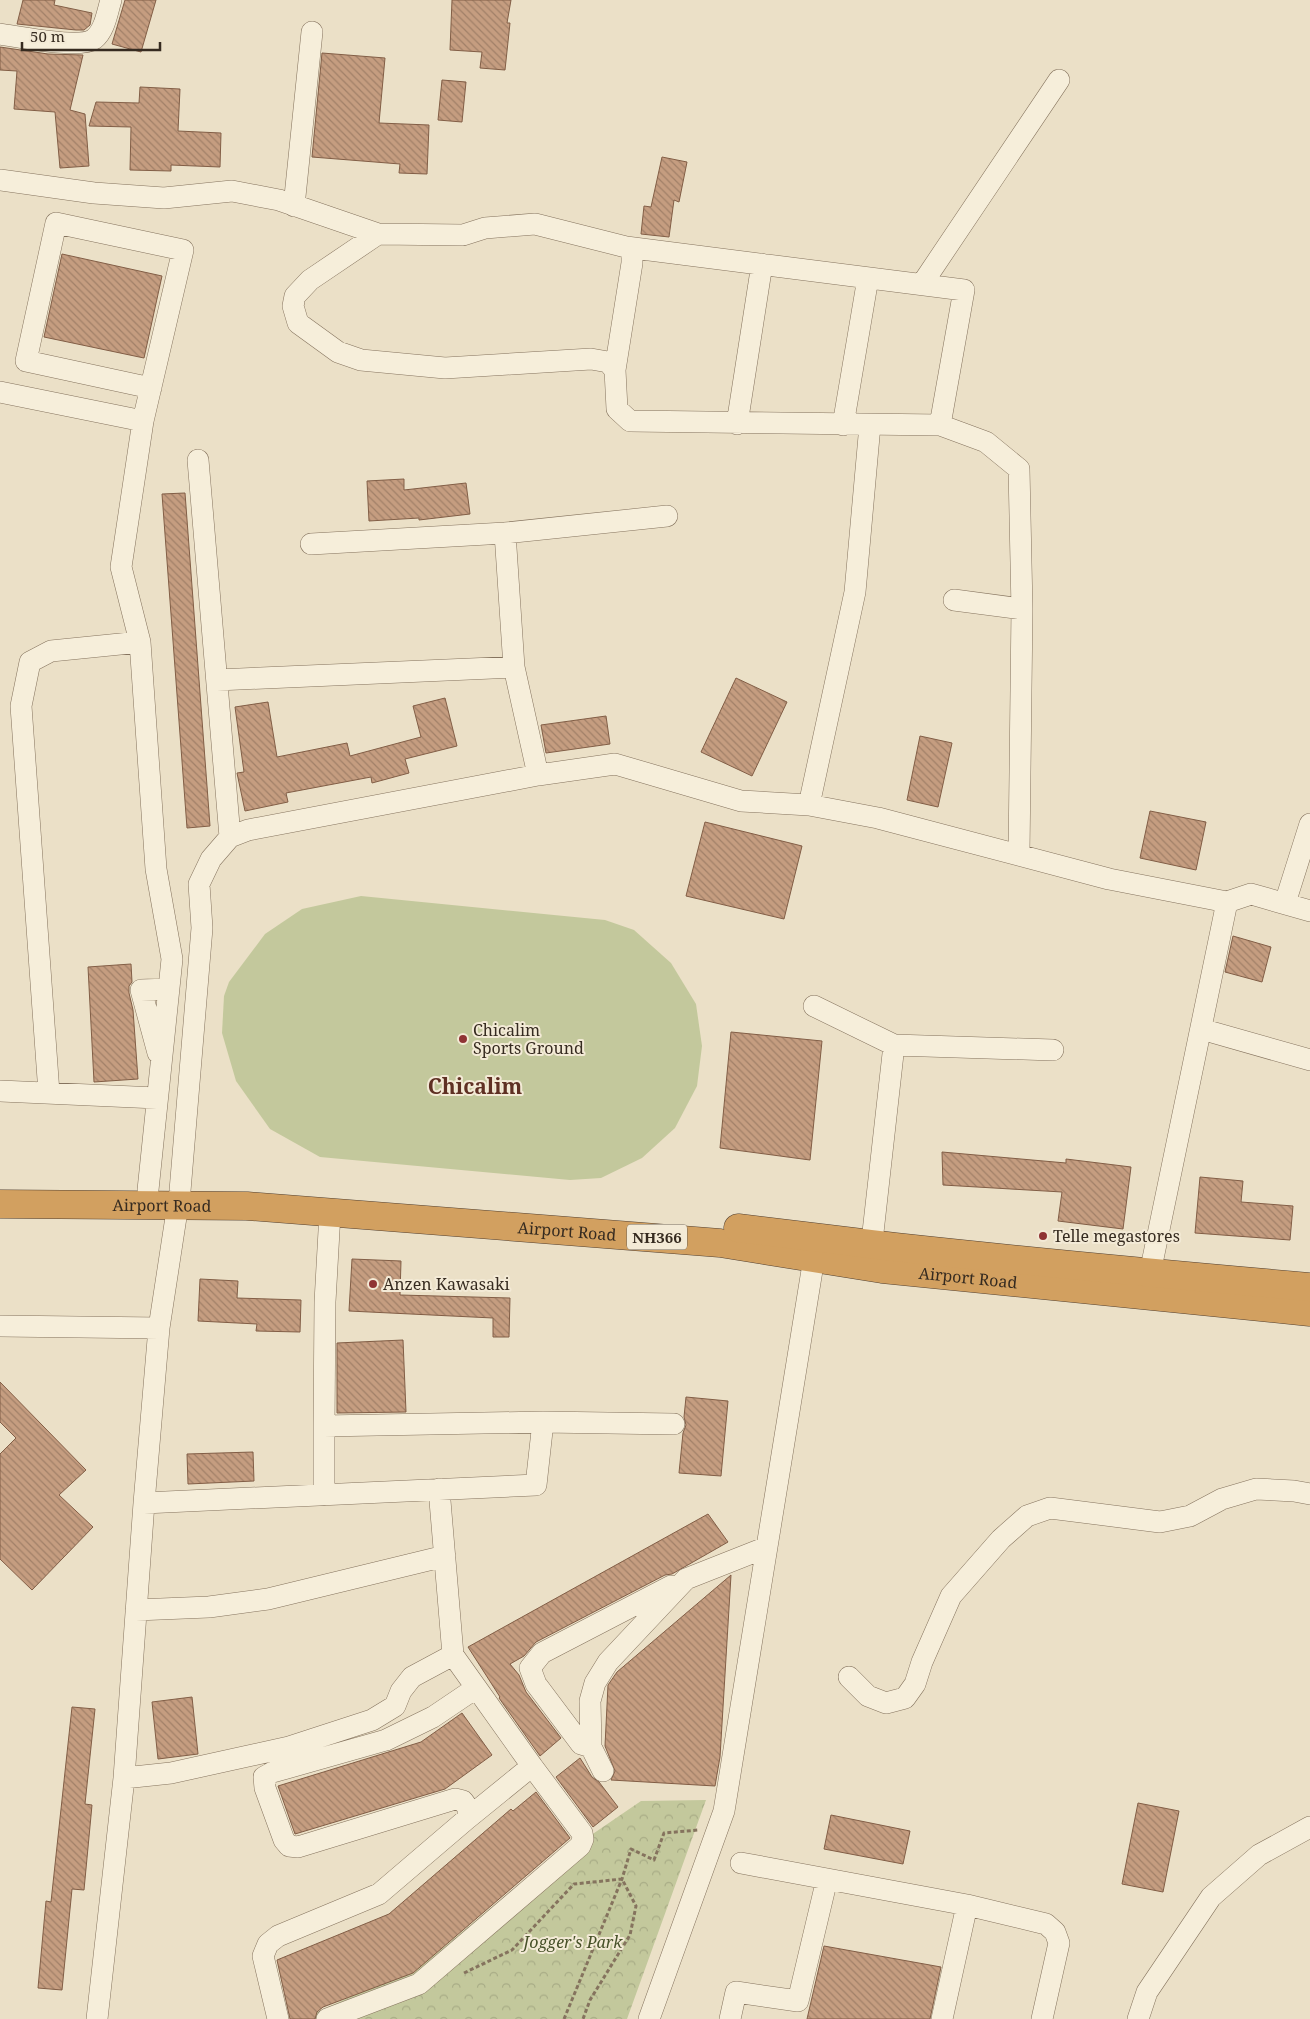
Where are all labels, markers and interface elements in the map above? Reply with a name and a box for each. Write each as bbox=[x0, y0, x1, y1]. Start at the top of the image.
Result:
scale bar bbox=[22, 20, 160, 52]
text: 50 m bbox=[30, 26, 65, 46]
place label: Chicalim Sports Ground bbox=[473, 1019, 584, 1059]
marker: Chicalim Sports Ground bbox=[457, 1033, 469, 1045]
district label: Chicalim bbox=[428, 1072, 523, 1100]
street label: Airport Road bbox=[112, 1194, 212, 1217]
street label: Airport Road bbox=[517, 1216, 617, 1246]
road number: NH366 bbox=[627, 1224, 687, 1250]
place label: Telle megastores bbox=[1053, 1225, 1180, 1247]
marker: Telle megastores bbox=[1037, 1230, 1049, 1242]
street label: Airport Road bbox=[918, 1262, 1019, 1294]
place label: Anzen Kawasaki bbox=[383, 1273, 510, 1295]
marker: Anzen Kawasaki bbox=[367, 1278, 379, 1290]
park label: Jogger's Park bbox=[521, 1931, 623, 1953]

